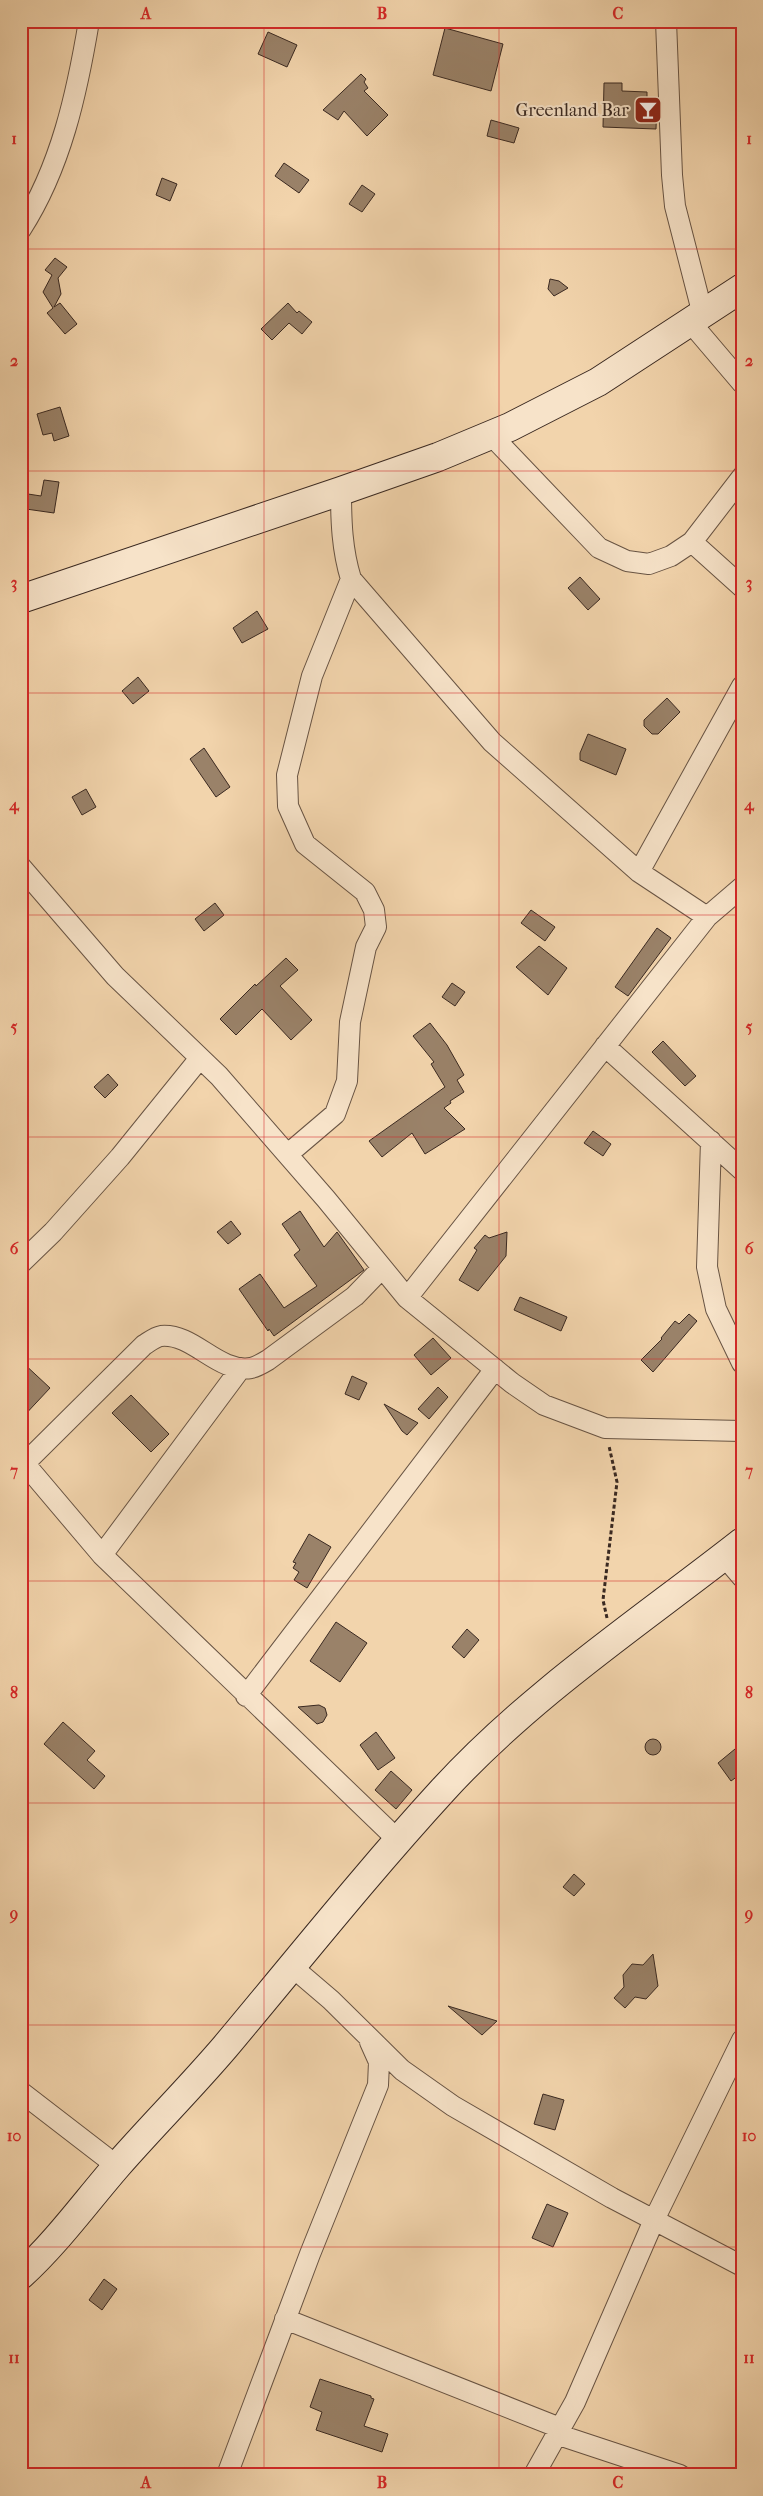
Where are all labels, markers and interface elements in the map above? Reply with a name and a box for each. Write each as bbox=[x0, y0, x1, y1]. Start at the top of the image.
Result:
text: A bbox=[140, 4, 152, 23]
text: B bbox=[377, 4, 387, 23]
text: C bbox=[613, 4, 624, 23]
bar icon: Greenland Bar bbox=[633, 95, 663, 125]
place label: Greenland Bar bbox=[515, 100, 629, 121]
text: 1 bbox=[11, 129, 17, 148]
text: 1 bbox=[746, 129, 752, 148]
text: 2 bbox=[10, 351, 18, 370]
text: 2 bbox=[745, 351, 753, 370]
text: 3 bbox=[11, 573, 17, 593]
text: 3 bbox=[746, 573, 752, 593]
text: 4 bbox=[8, 795, 20, 815]
text: 4 bbox=[743, 795, 755, 815]
text: 5 bbox=[11, 1017, 18, 1036]
text: 5 bbox=[746, 1017, 753, 1036]
text: 6 bbox=[10, 1239, 19, 1258]
text: 6 bbox=[745, 1239, 754, 1258]
text: 7 bbox=[9, 1461, 18, 1480]
text: 7 bbox=[744, 1461, 753, 1480]
text: 8 bbox=[10, 1683, 18, 1702]
text: 8 bbox=[745, 1683, 753, 1702]
text: 9 bbox=[9, 1904, 18, 1924]
text: 9 bbox=[744, 1904, 753, 1924]
text: 10 bbox=[7, 2126, 21, 2145]
text: 10 bbox=[742, 2126, 756, 2145]
text: 11 bbox=[8, 2348, 20, 2367]
text: 11 bbox=[743, 2348, 755, 2367]
text: A bbox=[140, 2473, 152, 2492]
text: B bbox=[377, 2473, 387, 2492]
text: C bbox=[613, 2473, 624, 2492]

